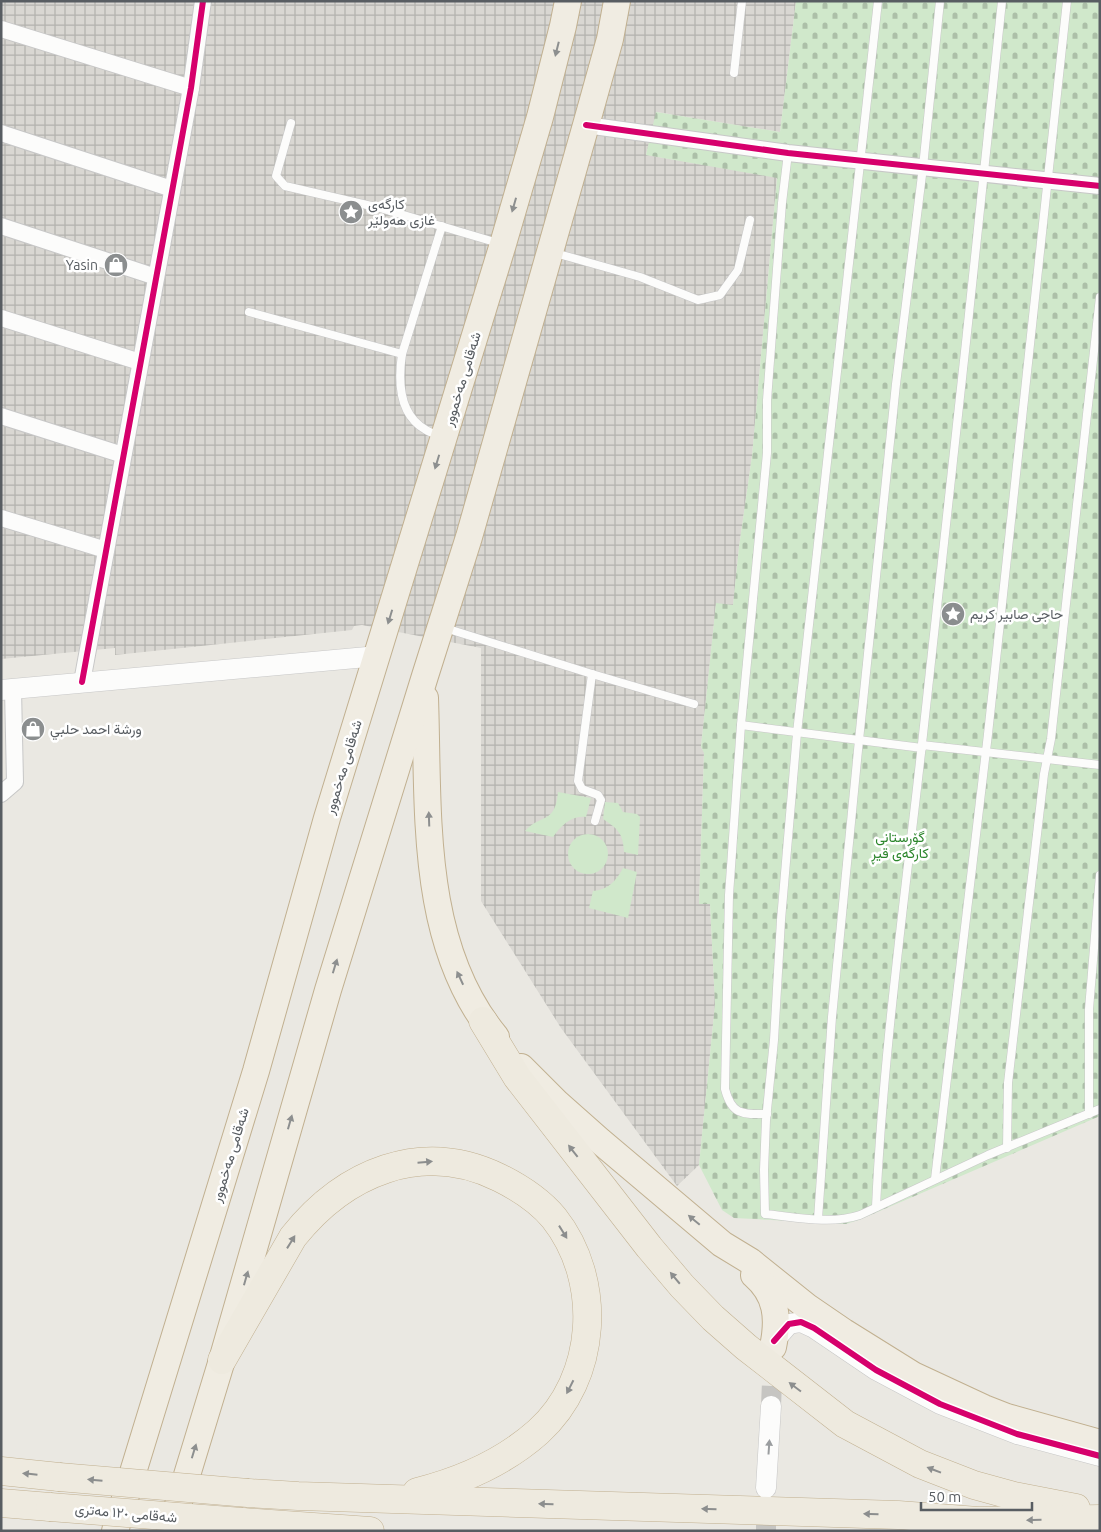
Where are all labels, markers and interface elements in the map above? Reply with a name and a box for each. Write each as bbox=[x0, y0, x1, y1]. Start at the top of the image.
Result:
one-way arrow bbox=[553, 41, 561, 56]
place label: کارگەی غازی هەولێر bbox=[367, 196, 435, 229]
one-way arrow bbox=[509, 198, 517, 213]
place icon: کارگەی غازی هەولێر bbox=[338, 199, 364, 225]
shop icon: Yasin bbox=[103, 252, 129, 278]
place label: Yasin bbox=[66, 257, 98, 273]
street label: شەقامی مەخموور bbox=[440, 330, 485, 429]
one-way arrow bbox=[432, 454, 440, 469]
place icon: حاجی صابیر کریم bbox=[940, 601, 966, 627]
place label: حاجی صابیر کریم bbox=[970, 606, 1063, 623]
one-way arrow bbox=[385, 610, 393, 625]
shop icon: ورشة احمد حلبي bbox=[20, 716, 46, 742]
street label: شەقامی مەخموور bbox=[321, 718, 366, 817]
place label: ورشة احمد حلبي bbox=[50, 721, 142, 741]
one-way arrow bbox=[425, 811, 433, 827]
park label: گۆڕستانی کارگەی قیڕ bbox=[870, 829, 929, 865]
one-way arrow bbox=[332, 958, 340, 973]
one-way arrow bbox=[456, 971, 464, 985]
street label: شەقامی مەخموور bbox=[208, 1106, 253, 1205]
one-way arrow bbox=[287, 1114, 295, 1129]
one-way arrow bbox=[568, 1145, 579, 1158]
one-way arrow bbox=[417, 1157, 433, 1165]
one-way arrow bbox=[687, 1214, 700, 1225]
one-way arrow bbox=[558, 1225, 568, 1239]
one-way arrow bbox=[286, 1236, 295, 1249]
one-way arrow bbox=[242, 1270, 250, 1285]
one-way arrow bbox=[670, 1272, 681, 1284]
one-way arrow bbox=[566, 1380, 574, 1394]
one-way arrow bbox=[789, 1381, 802, 1392]
one-way arrow bbox=[765, 1439, 773, 1455]
one-way arrow bbox=[191, 1443, 199, 1458]
one-way arrow bbox=[927, 1465, 941, 1473]
one-way arrow bbox=[22, 1469, 38, 1477]
one-way arrow bbox=[87, 1475, 103, 1483]
scale bar bbox=[921, 1480, 1032, 1512]
text: 50 m bbox=[928, 1488, 961, 1505]
one-way arrow bbox=[538, 1500, 554, 1508]
street label: شەقامی ١٢٠ مەتری bbox=[74, 1501, 178, 1526]
one-way arrow bbox=[701, 1505, 717, 1513]
one-way arrow bbox=[863, 1510, 879, 1518]
one-way arrow bbox=[1025, 1516, 1041, 1524]

